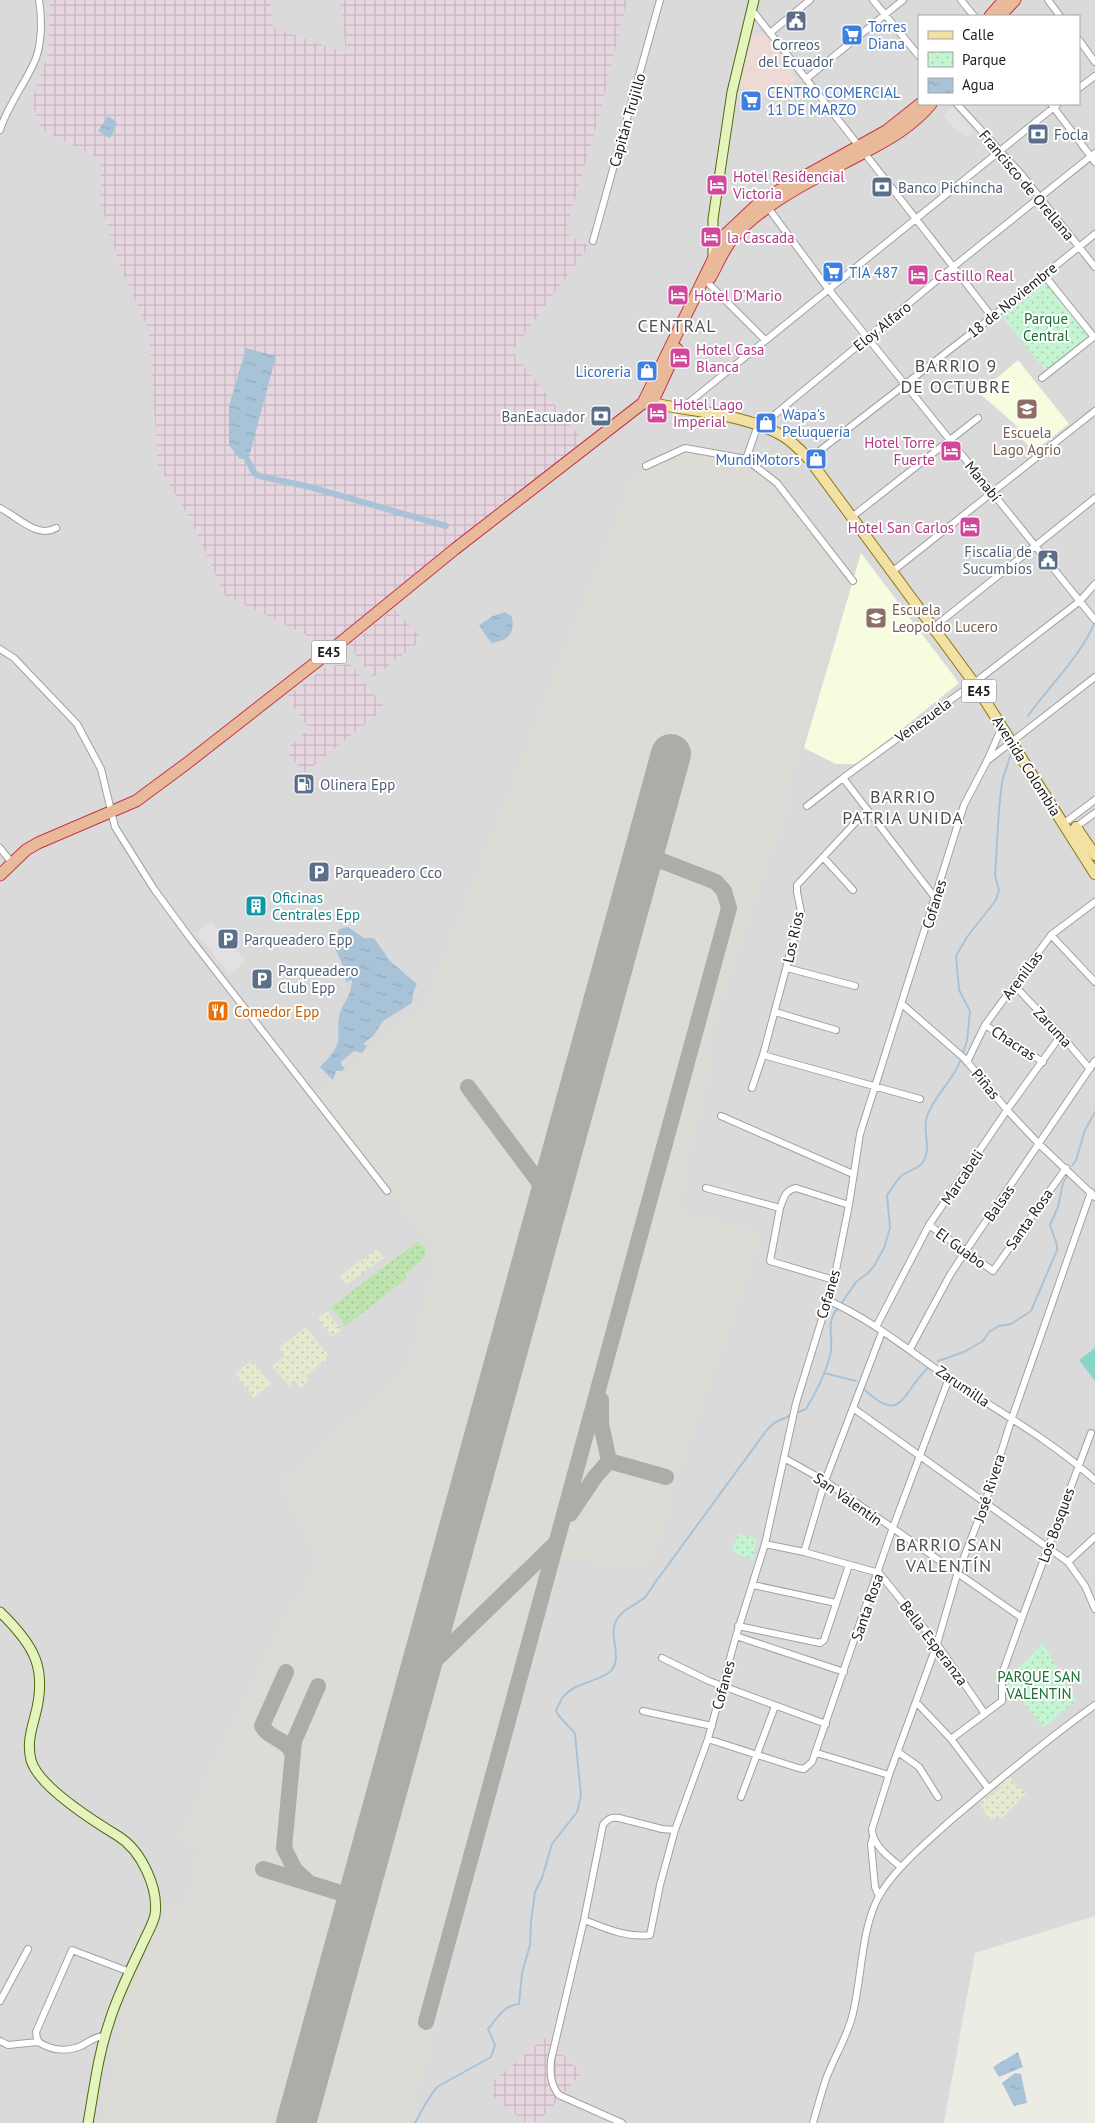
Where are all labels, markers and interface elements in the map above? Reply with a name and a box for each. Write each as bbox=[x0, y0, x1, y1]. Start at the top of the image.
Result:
public building icon: Correos del Ecuador bbox=[784, 9, 808, 33]
legend bbox=[918, 15, 1080, 105]
place label: Torres Diana bbox=[868, 17, 907, 53]
supermarket icon: Torres Diana bbox=[840, 23, 864, 47]
text: Calle bbox=[962, 25, 994, 44]
place label: Correos del Ecuador bbox=[758, 35, 834, 71]
text: Parque bbox=[962, 50, 1006, 69]
street label: Capitán Trujillo bbox=[605, 71, 649, 169]
text: Agua bbox=[962, 75, 994, 94]
place label: CENTRO COMERCIAL 11 DE MARZO bbox=[767, 83, 901, 119]
supermarket icon: CENTRO COMERCIAL 11 DE MARZO bbox=[739, 89, 763, 113]
bank icon: Focla bbox=[1026, 122, 1050, 146]
place label: Focla bbox=[1054, 125, 1088, 144]
street label: Francisco de Orellana bbox=[975, 126, 1079, 244]
place label: Hotel Residencial Victoria bbox=[732, 167, 845, 203]
hotel icon: Hotel Residencial Victoria bbox=[705, 173, 729, 197]
bank icon: Banco Pichincha bbox=[870, 175, 894, 199]
place label: Banco Pichincha bbox=[898, 178, 1003, 197]
hotel icon: la Cascada bbox=[699, 225, 723, 249]
place label: la Cascada bbox=[727, 228, 795, 247]
street label: 18 de Noviembre bbox=[963, 258, 1061, 342]
supermarket icon: TIA 487 bbox=[821, 260, 845, 284]
place label: TIA 487 bbox=[849, 263, 898, 282]
hotel icon: Castillo Real bbox=[906, 263, 930, 287]
place label: Castillo Real bbox=[934, 266, 1014, 285]
hotel icon: Hotel D'Mario bbox=[666, 283, 690, 307]
place label: Hotel D'Mario bbox=[694, 286, 782, 305]
street label: Eloy Alfaro bbox=[849, 297, 915, 355]
park label: Parque Central bbox=[1023, 309, 1070, 345]
district label: CENTRAL bbox=[637, 314, 717, 337]
place label: Hotel Casa Blanca bbox=[696, 340, 765, 376]
hotel icon: Hotel Casa Blanca bbox=[668, 346, 692, 370]
district label: BARRIO 9 DE OCTUBRE bbox=[901, 354, 1011, 398]
shop icon: Licoreria bbox=[635, 359, 659, 383]
place label: Licoreria bbox=[575, 362, 631, 381]
place label: Hotel Lago Imperial bbox=[673, 395, 743, 431]
school or university icon: Escuela Lago Agrio bbox=[1015, 397, 1039, 421]
hotel icon: Hotel Lago Imperial bbox=[645, 401, 669, 425]
bank icon: BanEacuador bbox=[589, 404, 613, 428]
place label: Wapa's Peluquería bbox=[782, 405, 850, 441]
place label: BanEacuador bbox=[502, 407, 585, 426]
shop icon: Wapa's Peluquería bbox=[754, 411, 778, 435]
place label: Escuela Lago Agrio bbox=[993, 423, 1061, 459]
place label: Hotel Torre Fuerte bbox=[864, 433, 935, 469]
hotel icon: Hotel Torre Fuerte bbox=[939, 439, 963, 463]
shop icon: MundiMotors bbox=[804, 447, 828, 471]
place label: MundiMotors bbox=[715, 450, 800, 469]
street label: Manabí bbox=[961, 457, 1005, 505]
hotel icon: Hotel San Carlos bbox=[958, 515, 982, 539]
place label: Hotel San Carlos bbox=[848, 518, 954, 537]
place label: Fiscalia de Sucumbíos bbox=[962, 542, 1032, 578]
public building icon: Fiscalia de Sucumbíos bbox=[1036, 548, 1060, 572]
place label: Escuela Leopoldo Lucero bbox=[892, 600, 998, 636]
school or university icon: Escuela Leopoldo Lucero bbox=[864, 606, 888, 630]
road number: E45 bbox=[312, 640, 346, 664]
road number: E45 bbox=[962, 679, 996, 702]
street label: Venezuela bbox=[890, 693, 955, 747]
street label: Avenida Colombia bbox=[988, 712, 1066, 820]
fuel station icon: Olinera Epp bbox=[292, 772, 316, 796]
place label: Olinera Epp bbox=[320, 775, 395, 794]
district label: BARRIO PATRIA UNIDA bbox=[842, 785, 964, 829]
parking icon: Parqueadero Cco bbox=[307, 860, 331, 884]
place label: Parqueadero Cco bbox=[335, 863, 442, 882]
street label: Cofanes bbox=[918, 877, 950, 931]
place label: Oficinas Centrales Epp bbox=[272, 888, 360, 924]
building icon: Oficinas Centrales Epp bbox=[244, 894, 268, 918]
street label: Los Rios bbox=[778, 909, 808, 965]
parking icon: Parqueadero Epp bbox=[216, 927, 240, 951]
place label: Parqueadero Epp bbox=[244, 930, 353, 949]
street label: Arenillas bbox=[997, 947, 1047, 1003]
place label: Parqueadero Club Epp bbox=[278, 961, 358, 997]
parking icon: Parqueadero Club Epp bbox=[250, 967, 274, 991]
restaurant icon: Comedor Epp bbox=[206, 999, 230, 1023]
place label: Comedor Epp bbox=[234, 1002, 319, 1021]
street label: Zaruma bbox=[1030, 1003, 1076, 1051]
street label: Chacras bbox=[988, 1021, 1040, 1065]
street label: Piñas bbox=[968, 1065, 1004, 1103]
street label: Marcabeli bbox=[937, 1146, 987, 1208]
street label: Balsas bbox=[980, 1181, 1018, 1225]
street label: Santa Rosa bbox=[1001, 1185, 1057, 1253]
street label: El Guabo bbox=[932, 1223, 990, 1273]
street label: Cofanes bbox=[812, 1267, 844, 1321]
street label: Zarumilla bbox=[932, 1361, 994, 1411]
street label: José Rivera bbox=[969, 1452, 1009, 1525]
street label: San Valentín bbox=[810, 1468, 886, 1530]
street label: Los Bosques bbox=[1034, 1485, 1078, 1565]
district label: BARRIO SAN VALENTÍN bbox=[895, 1533, 1003, 1577]
street label: Santa Rosa bbox=[847, 1571, 887, 1643]
street label: Bella Esperanza bbox=[896, 1597, 972, 1689]
street label: Cofanes bbox=[707, 1658, 739, 1712]
park label: PARQUE SAN VALENTIN bbox=[997, 1667, 1081, 1703]

